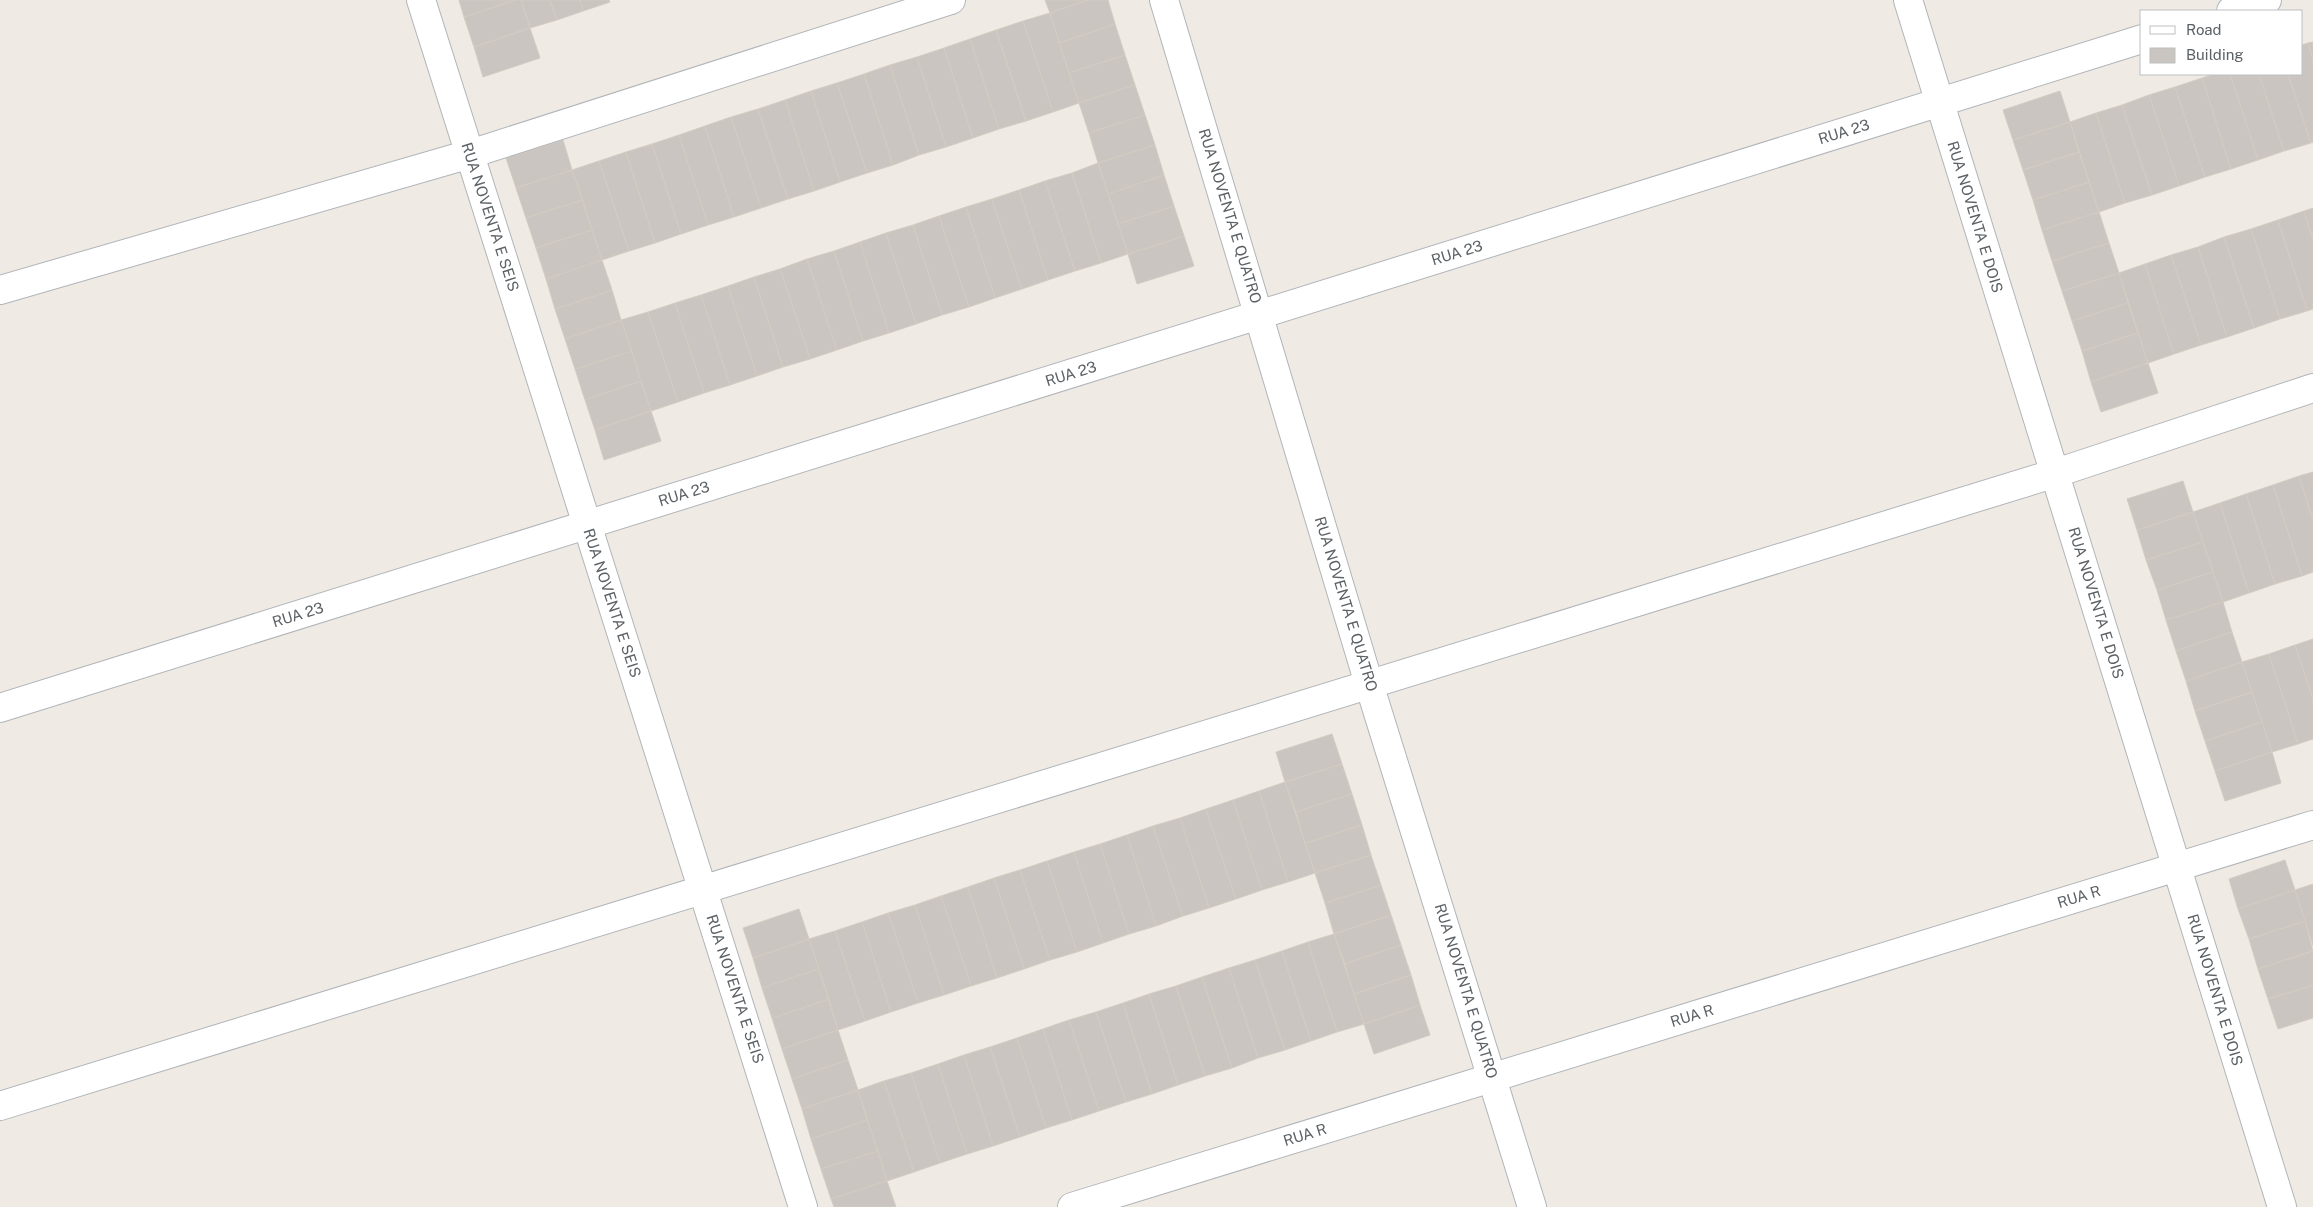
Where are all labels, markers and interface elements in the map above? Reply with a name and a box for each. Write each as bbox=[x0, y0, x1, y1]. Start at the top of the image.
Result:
legend bbox=[2140, 10, 2303, 75]
text: Road bbox=[2186, 21, 2222, 38]
text: Building bbox=[2186, 46, 2244, 63]
street label: RUA 23 bbox=[1816, 116, 1871, 147]
street label: RUA NOVENTA E QUATRO bbox=[1196, 126, 1265, 305]
street label: RUA NOVENTA E DOIS bbox=[1944, 139, 2007, 295]
street label: RUA NOVENTA E SEIS bbox=[458, 140, 523, 293]
street label: RUA 23 bbox=[1429, 237, 1484, 268]
street label: RUA 23 bbox=[1043, 358, 1098, 389]
street label: RUA 23 bbox=[656, 478, 711, 509]
street label: RUA NOVENTA E QUATRO bbox=[1312, 514, 1381, 693]
street label: RUA NOVENTA E DOIS bbox=[2065, 525, 2128, 681]
street label: RUA NOVENTA E SEIS bbox=[580, 526, 645, 679]
street label: RUA 23 bbox=[270, 599, 325, 630]
street label: RUA R bbox=[2055, 882, 2103, 911]
street label: RUA NOVENTA E QUATRO bbox=[1432, 901, 1501, 1080]
street label: RUA NOVENTA E SEIS bbox=[703, 912, 768, 1065]
street label: RUA NOVENTA E DOIS bbox=[2184, 912, 2247, 1068]
street label: RUA R bbox=[1668, 1001, 1716, 1030]
street label: RUA R bbox=[1281, 1120, 1329, 1149]

